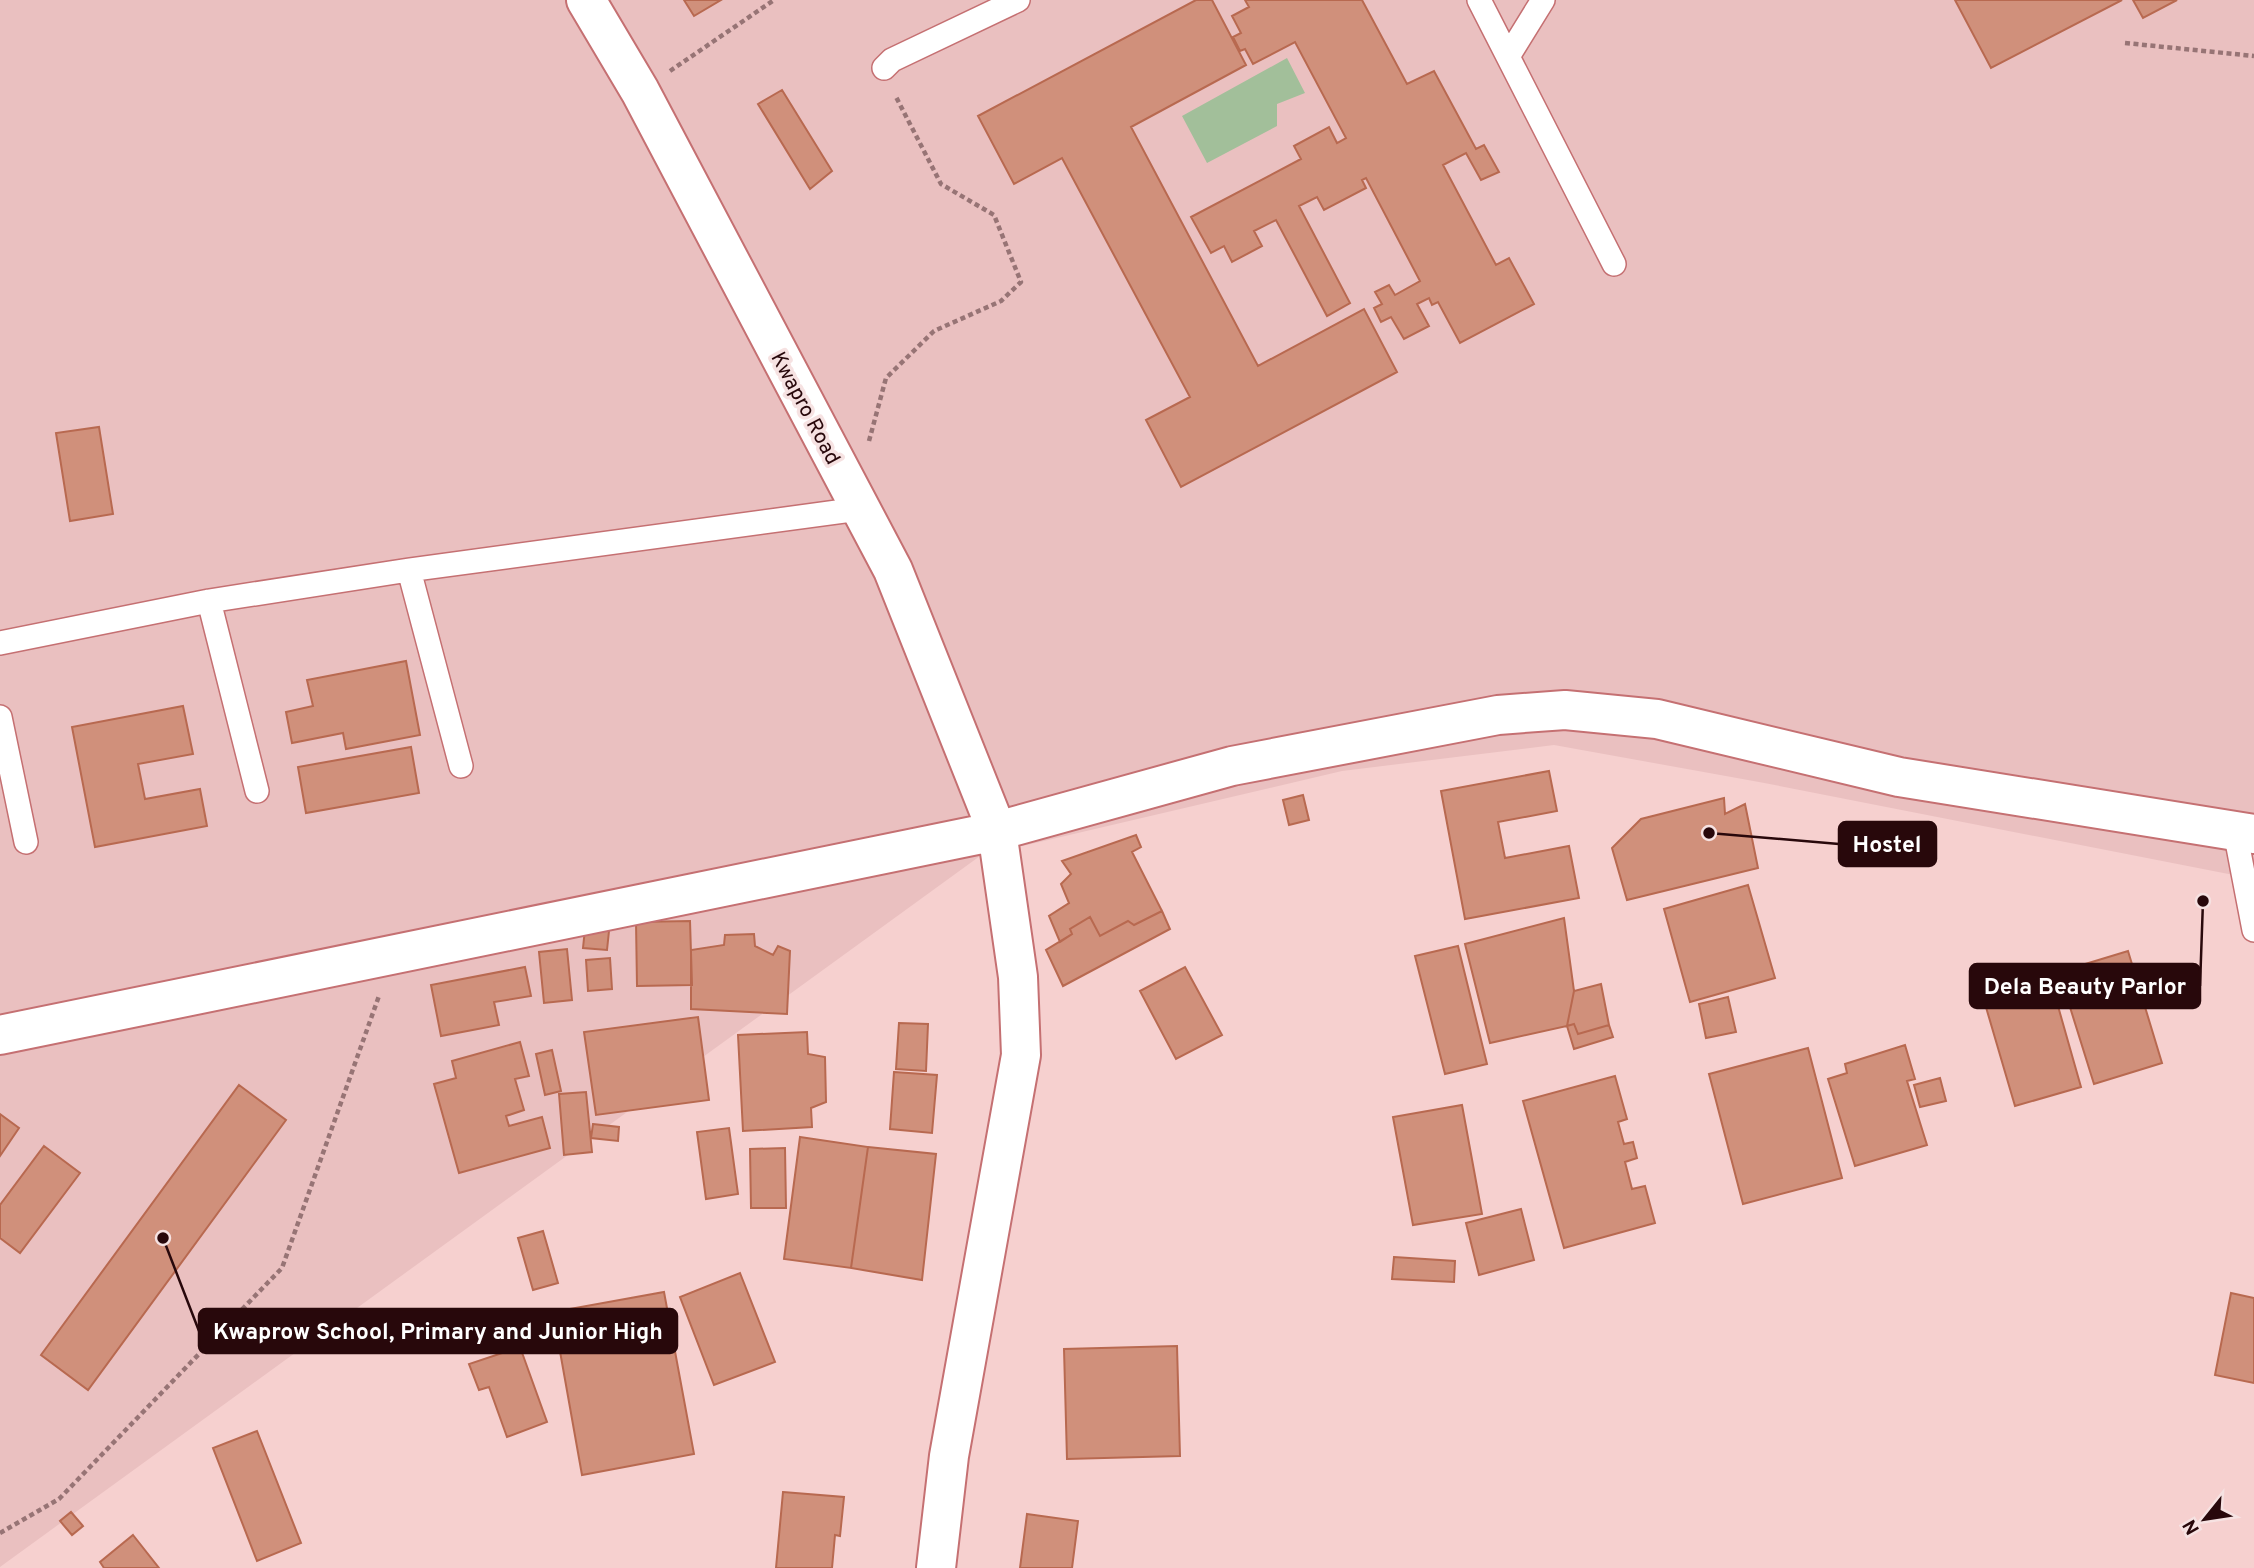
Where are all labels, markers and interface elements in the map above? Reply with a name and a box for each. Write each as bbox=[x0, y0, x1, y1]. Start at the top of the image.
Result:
street label: Kwapro Road bbox=[764, 348, 846, 470]
callout: Hostel bbox=[1839, 822, 1936, 866]
text: Hostel bbox=[1853, 832, 1921, 861]
callout: Dela Beauty Parlor bbox=[1970, 964, 2200, 1008]
text: Dela Beauty Parlor bbox=[1984, 974, 2187, 1003]
callout: Kwaprow School, Primary and Junior High bbox=[199, 1309, 677, 1353]
text: Kwaprow School, Primary and Junior High bbox=[213, 1319, 663, 1348]
north arrow bbox=[2170, 1484, 2240, 1554]
text: N bbox=[2178, 1515, 2206, 1538]

